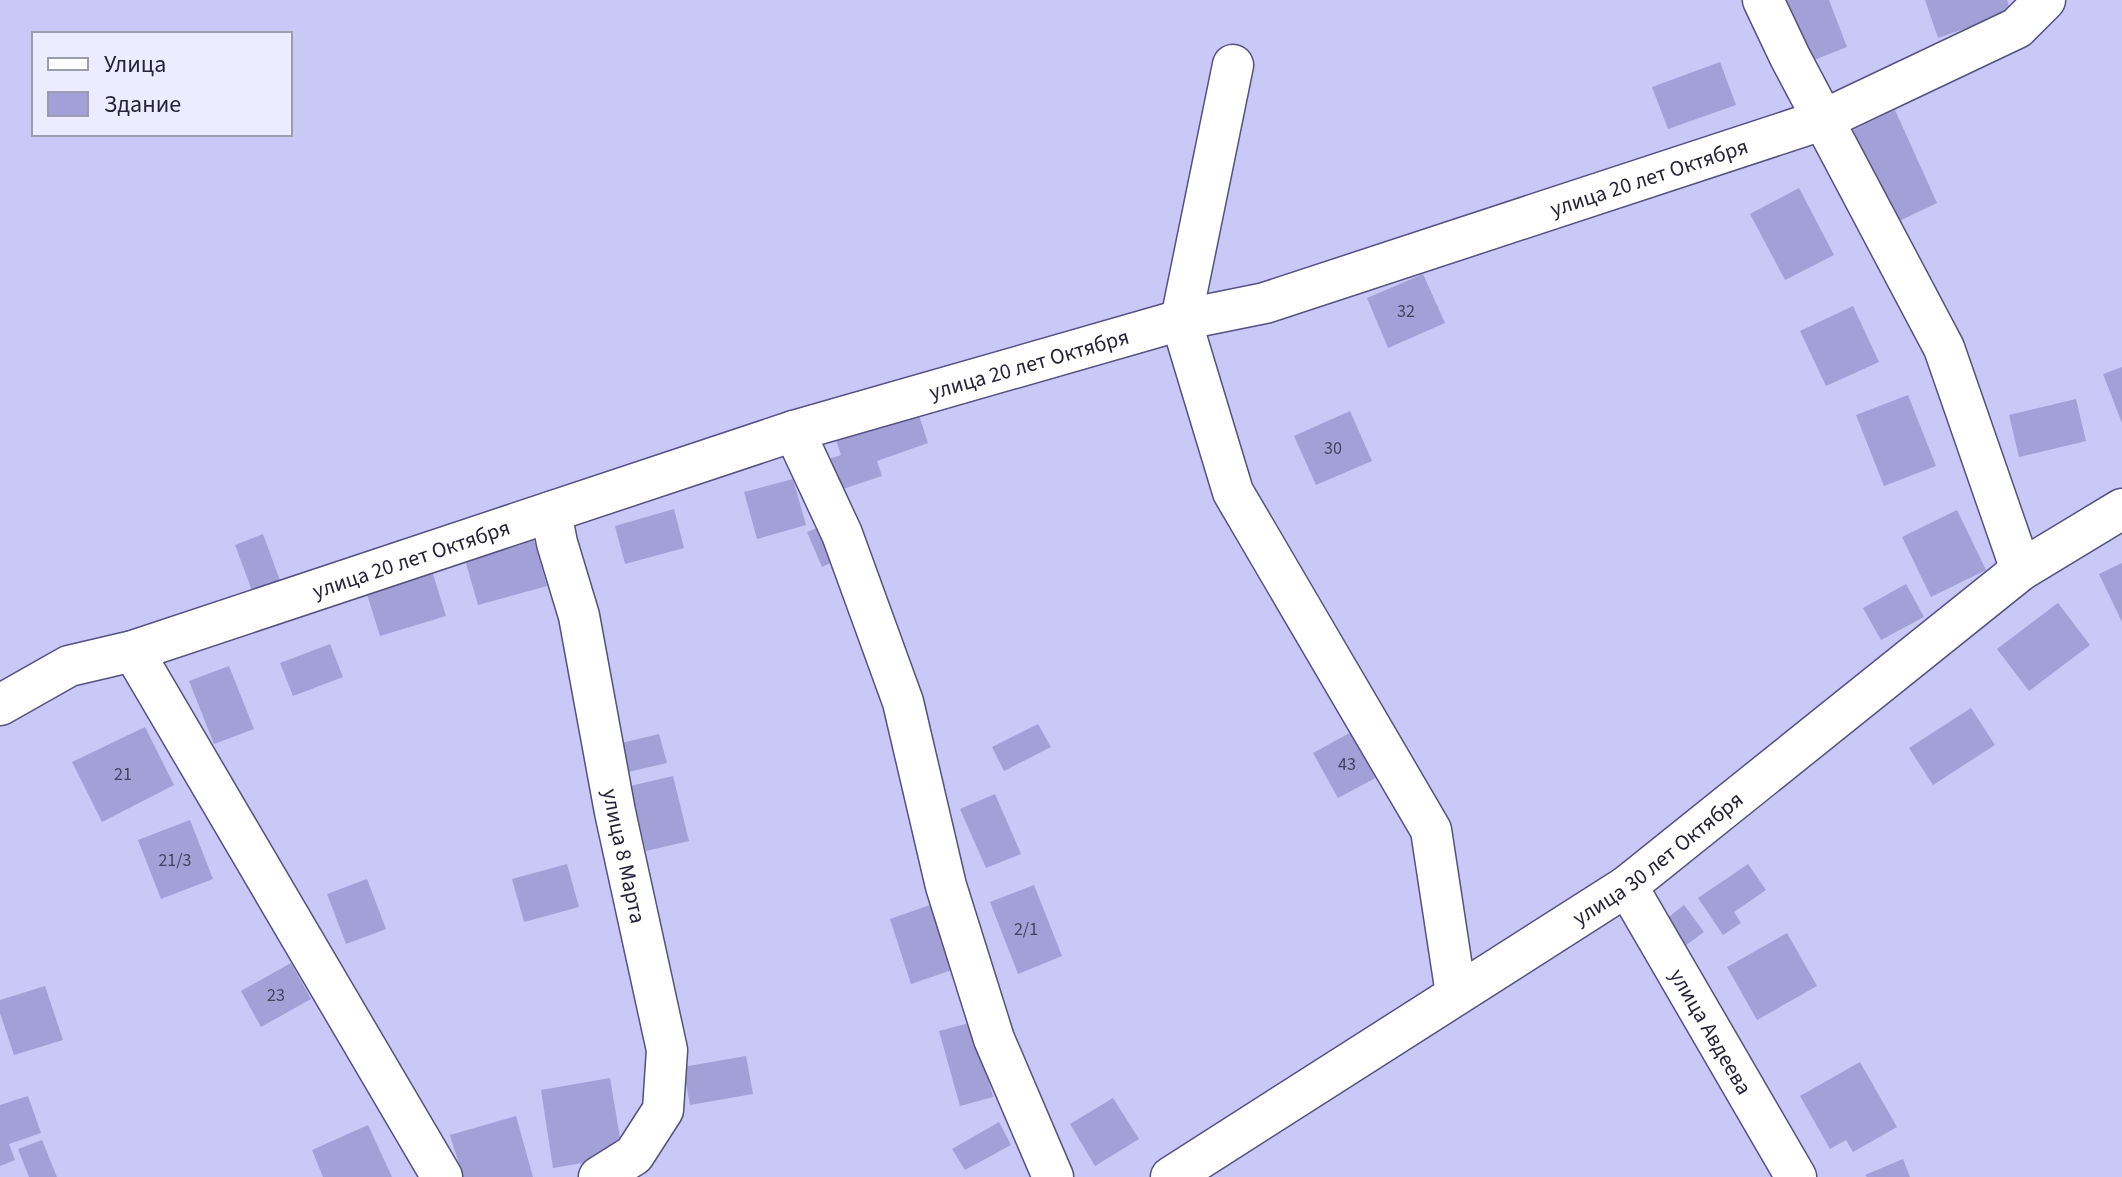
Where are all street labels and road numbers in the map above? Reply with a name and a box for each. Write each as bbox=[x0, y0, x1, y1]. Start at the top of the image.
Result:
street label: улица 20 лет Октября bbox=[1546, 130, 1752, 225]
street label: улица 20 лет Октября bbox=[925, 321, 1133, 408]
street label: улица 20 лет Октября bbox=[308, 512, 514, 607]
street label: улица 30 лет Октября bbox=[1566, 784, 1750, 934]
street label: улица 8 Марта bbox=[594, 786, 654, 926]
street label: улица Авдеева bbox=[1661, 963, 1760, 1101]

